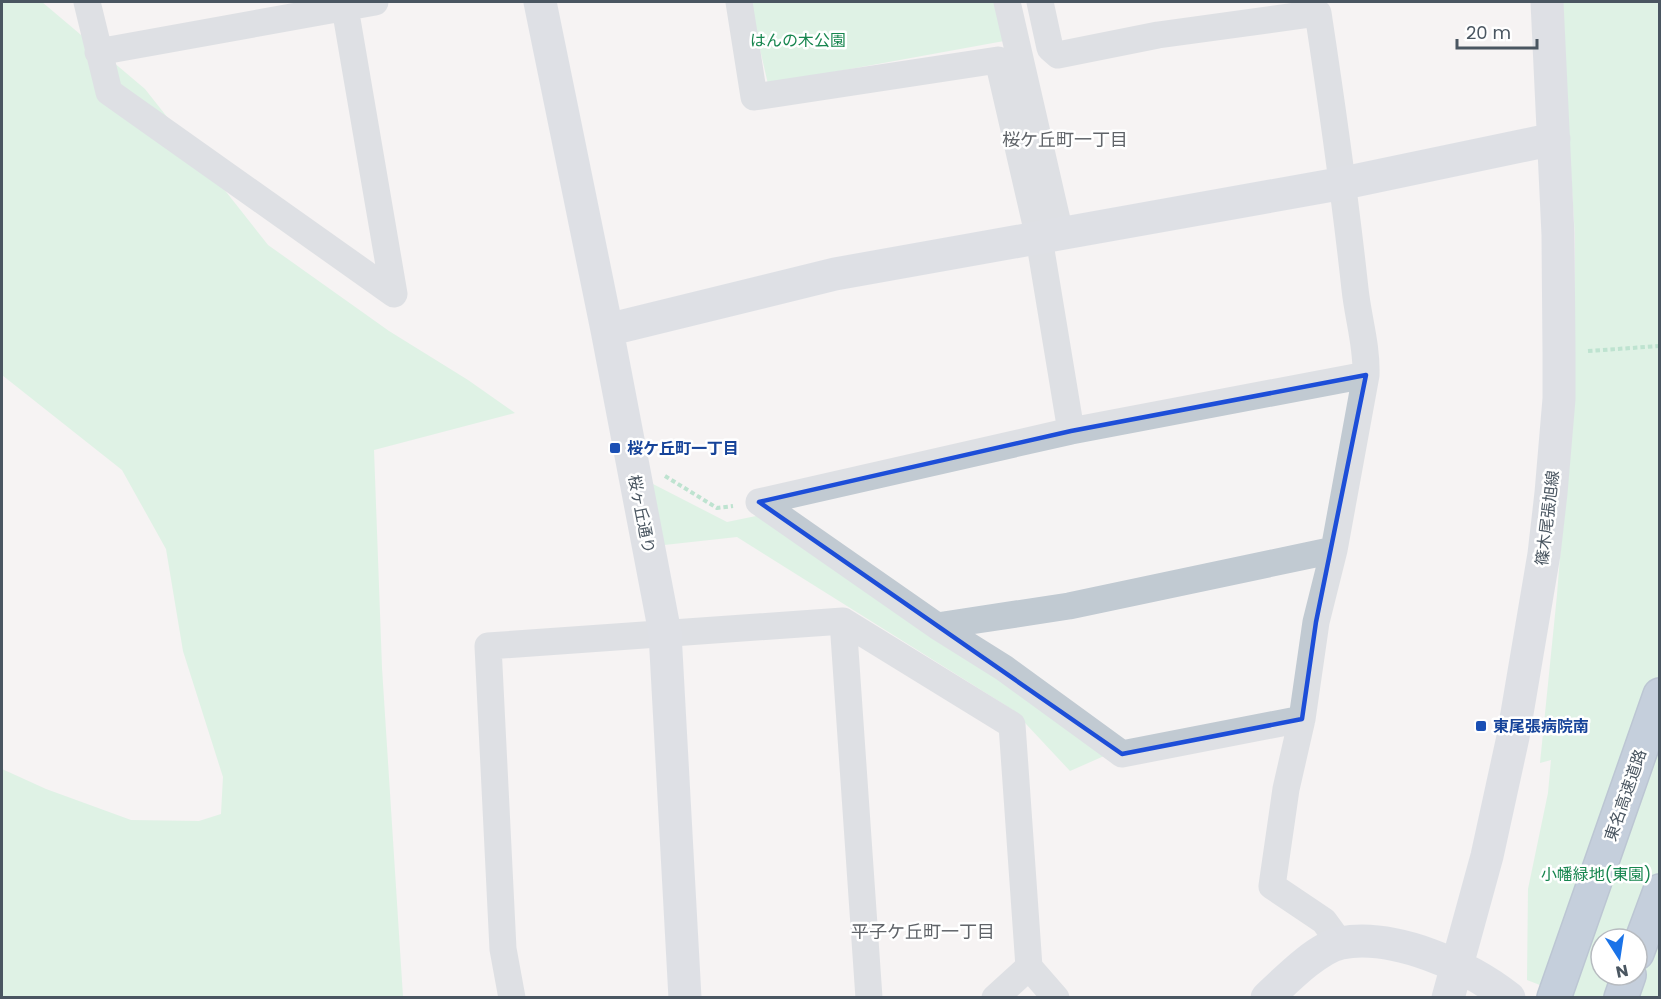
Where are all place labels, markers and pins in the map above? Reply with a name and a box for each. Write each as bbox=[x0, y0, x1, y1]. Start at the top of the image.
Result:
place label: 桜ケ丘町一丁目 bbox=[627, 437, 739, 460]
marker: 桜ケ丘町一丁目 bbox=[608, 441, 622, 455]
place label: 東尾張病院南 bbox=[1493, 715, 1589, 738]
marker: 東尾張病院南 bbox=[1474, 719, 1488, 733]

